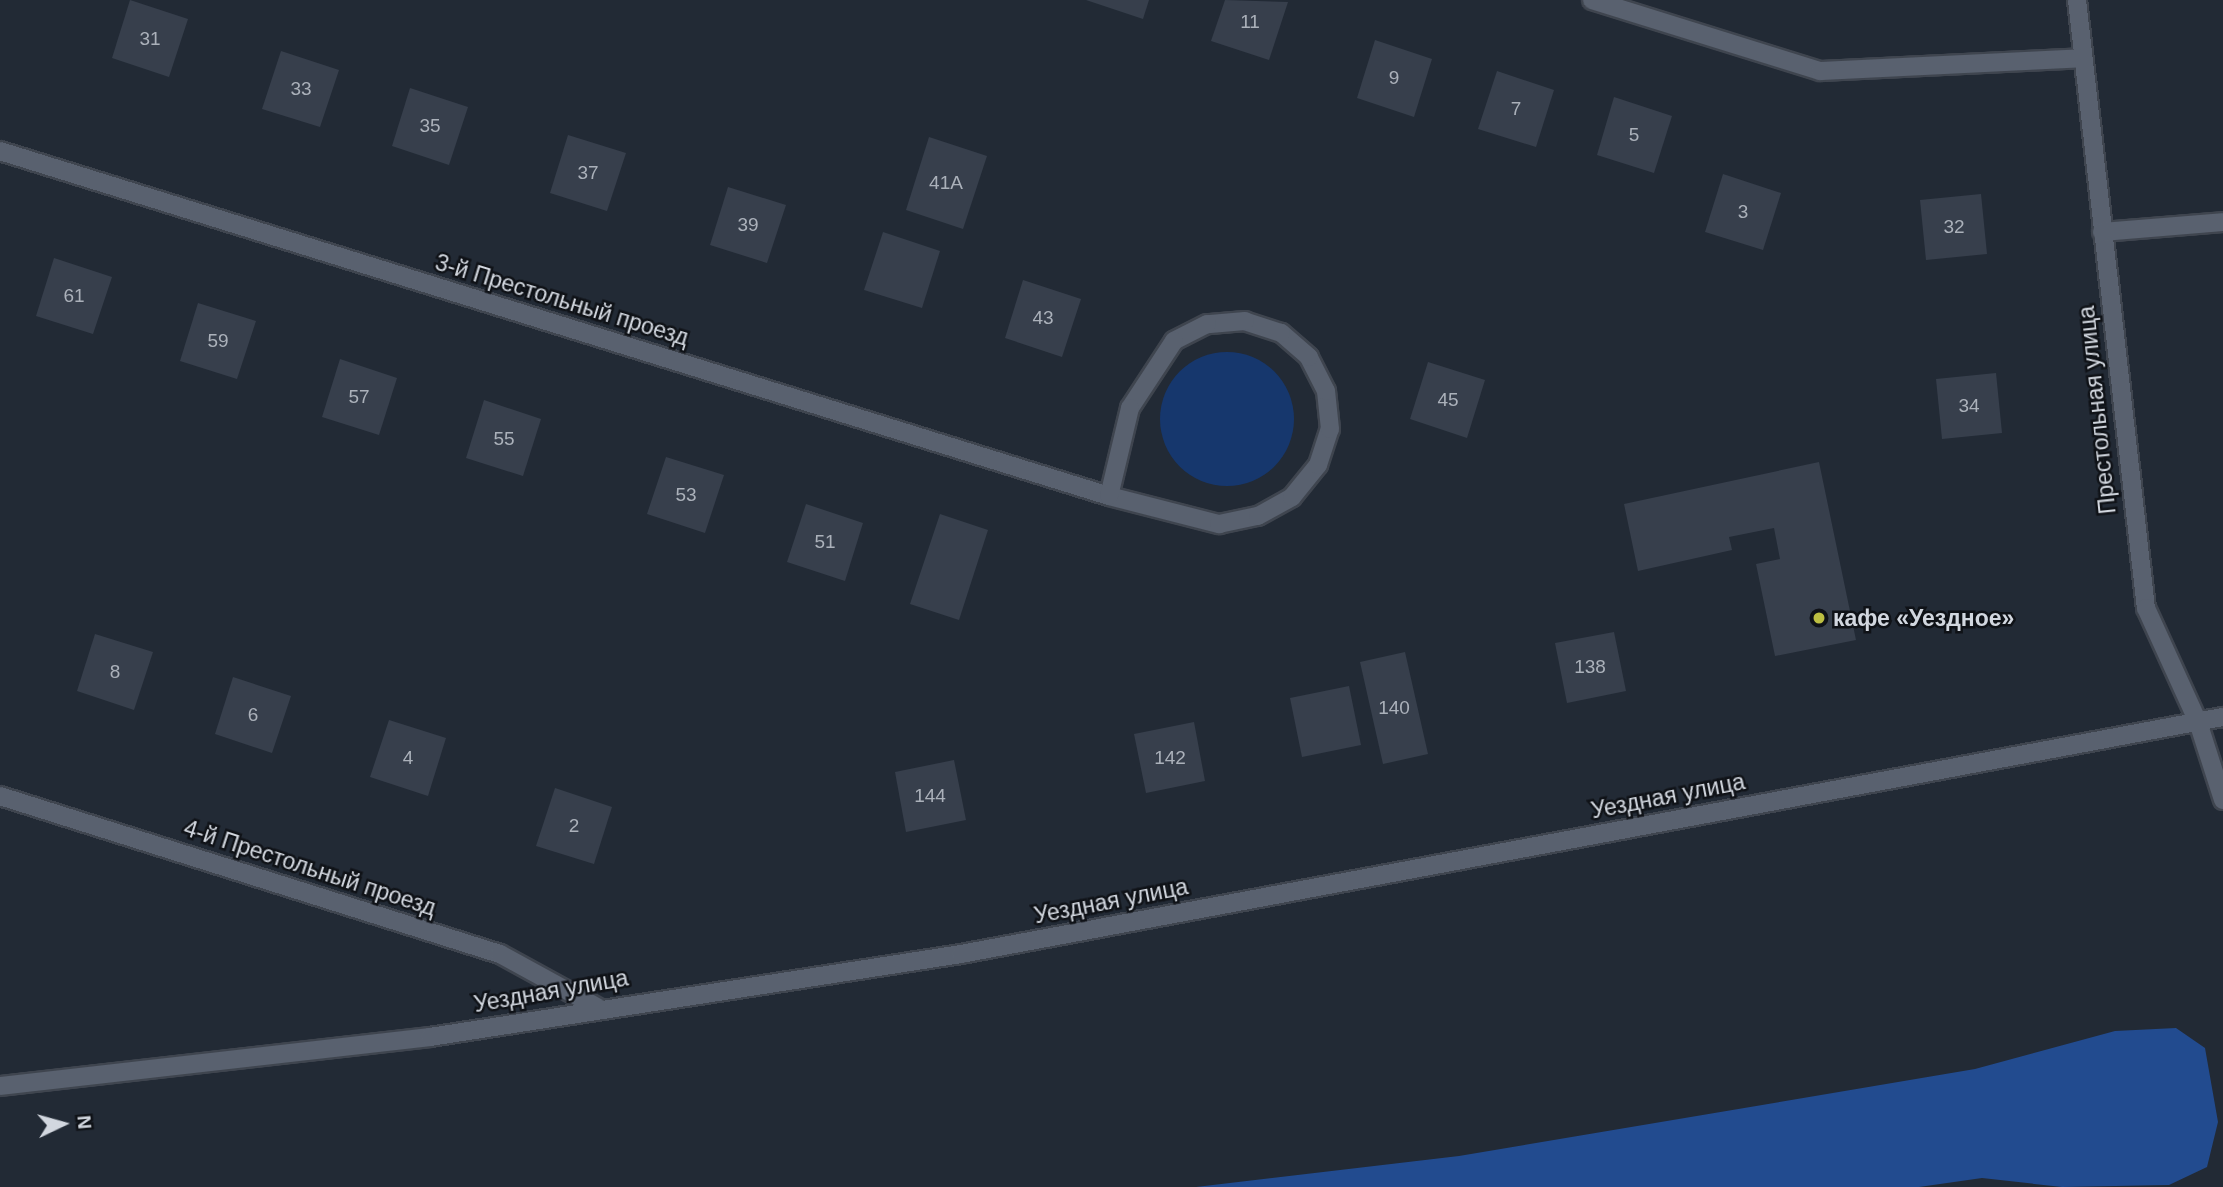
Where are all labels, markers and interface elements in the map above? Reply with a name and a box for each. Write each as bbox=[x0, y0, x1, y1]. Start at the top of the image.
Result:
house number: 11 bbox=[1240, 11, 1260, 33]
house number: 31 bbox=[139, 28, 161, 50]
house number: 9 bbox=[1389, 67, 1399, 89]
house number: 33 bbox=[290, 78, 312, 100]
house number: 7 bbox=[1511, 98, 1521, 120]
house number: 35 bbox=[419, 115, 441, 137]
house number: 5 bbox=[1629, 124, 1639, 146]
house number: 37 bbox=[577, 162, 599, 184]
house number: 41А bbox=[929, 172, 963, 194]
house number: 3 bbox=[1738, 201, 1748, 223]
house number: 39 bbox=[737, 214, 759, 236]
house number: 32 bbox=[1943, 216, 1965, 238]
street label: 3-й Престольный проезд bbox=[432, 248, 692, 352]
house number: 61 bbox=[63, 285, 85, 307]
street label: Престольная улица bbox=[2072, 305, 2122, 515]
house number: 43 bbox=[1032, 307, 1054, 329]
house number: 59 bbox=[207, 330, 229, 352]
house number: 57 bbox=[348, 386, 370, 408]
house number: 45 bbox=[1437, 389, 1459, 411]
house number: 34 bbox=[1958, 395, 1980, 417]
house number: 55 bbox=[493, 428, 515, 450]
house number: 53 bbox=[675, 484, 697, 506]
house number: 51 bbox=[814, 531, 836, 553]
place label: кафе «Уездное» bbox=[1833, 604, 2014, 632]
marker: кафе «Уездное» bbox=[1811, 610, 1827, 626]
house number: 138 bbox=[1574, 656, 1606, 678]
house number: 8 bbox=[110, 661, 120, 683]
house number: 140 bbox=[1378, 697, 1410, 719]
house number: 6 bbox=[248, 704, 258, 726]
house number: 4 bbox=[403, 747, 413, 769]
house number: 142 bbox=[1154, 747, 1186, 769]
street label: Уездная улица bbox=[1589, 768, 1747, 824]
house number: 144 bbox=[914, 785, 946, 807]
street label: 4-й Престольный проезд bbox=[180, 814, 440, 922]
house number: 2 bbox=[569, 815, 579, 837]
street label: Уездная улица bbox=[1032, 873, 1190, 929]
street label: Уездная улица bbox=[472, 964, 630, 1018]
north arrow bbox=[28, 1089, 98, 1159]
text: N bbox=[73, 1114, 95, 1130]

